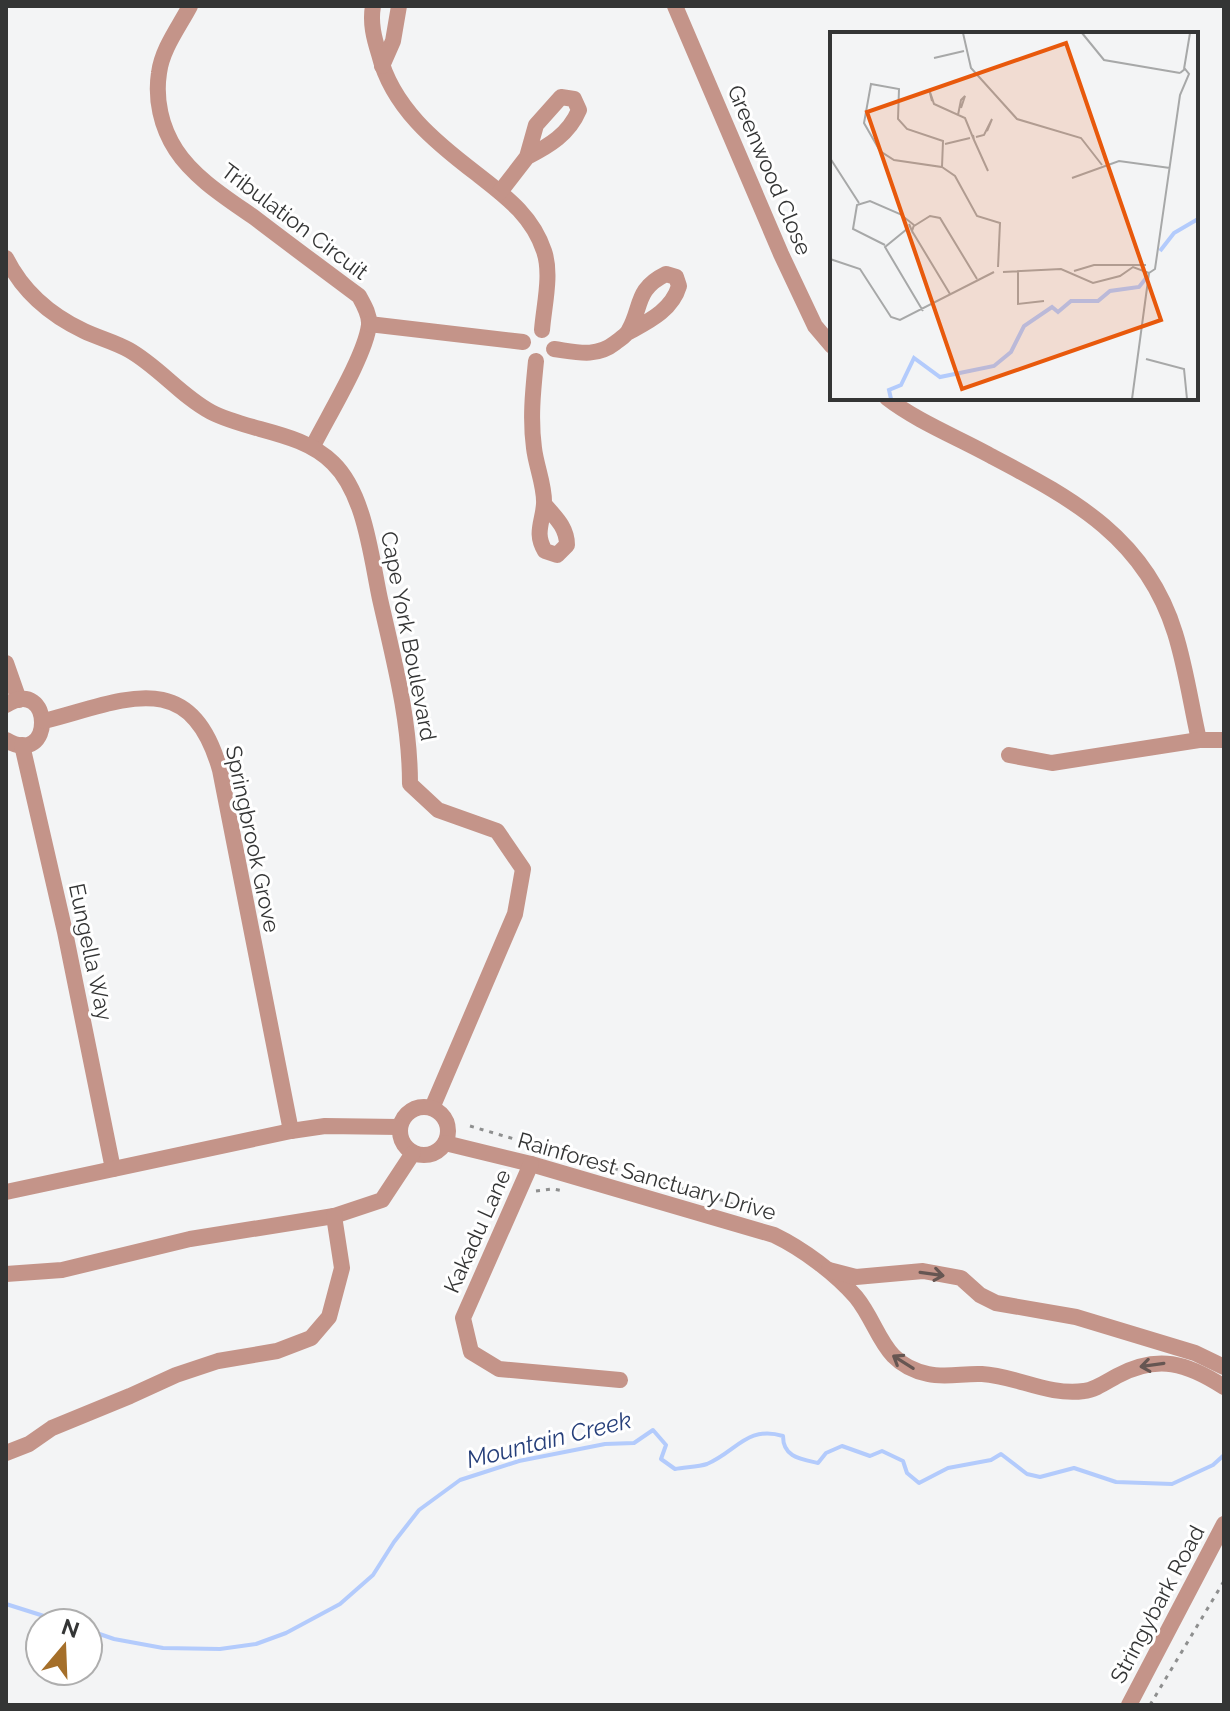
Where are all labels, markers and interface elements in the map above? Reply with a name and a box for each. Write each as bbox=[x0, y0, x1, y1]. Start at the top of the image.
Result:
inset map bbox=[830, 32, 1198, 400]
street label: Greenwood Close bbox=[722, 81, 818, 259]
street label: Tribulation Circuit bbox=[217, 157, 374, 285]
street label: Cape York Boulevard bbox=[376, 529, 442, 743]
street label: Springbrook Grove bbox=[220, 743, 286, 935]
street label: Eungella Way bbox=[64, 881, 118, 1023]
street label: Rainforest Sanctuary Drive bbox=[515, 1127, 779, 1225]
street label: Kakadu Lane bbox=[438, 1165, 516, 1297]
one-way arrow bbox=[919, 1267, 944, 1282]
one-way arrow bbox=[892, 1354, 915, 1370]
one-way arrow bbox=[1140, 1358, 1165, 1373]
water label: Mountain Creek bbox=[463, 1405, 635, 1474]
street label: Stringybark Road bbox=[1105, 1521, 1209, 1687]
north arrow bbox=[24, 1607, 104, 1687]
text: N bbox=[58, 1613, 83, 1643]

